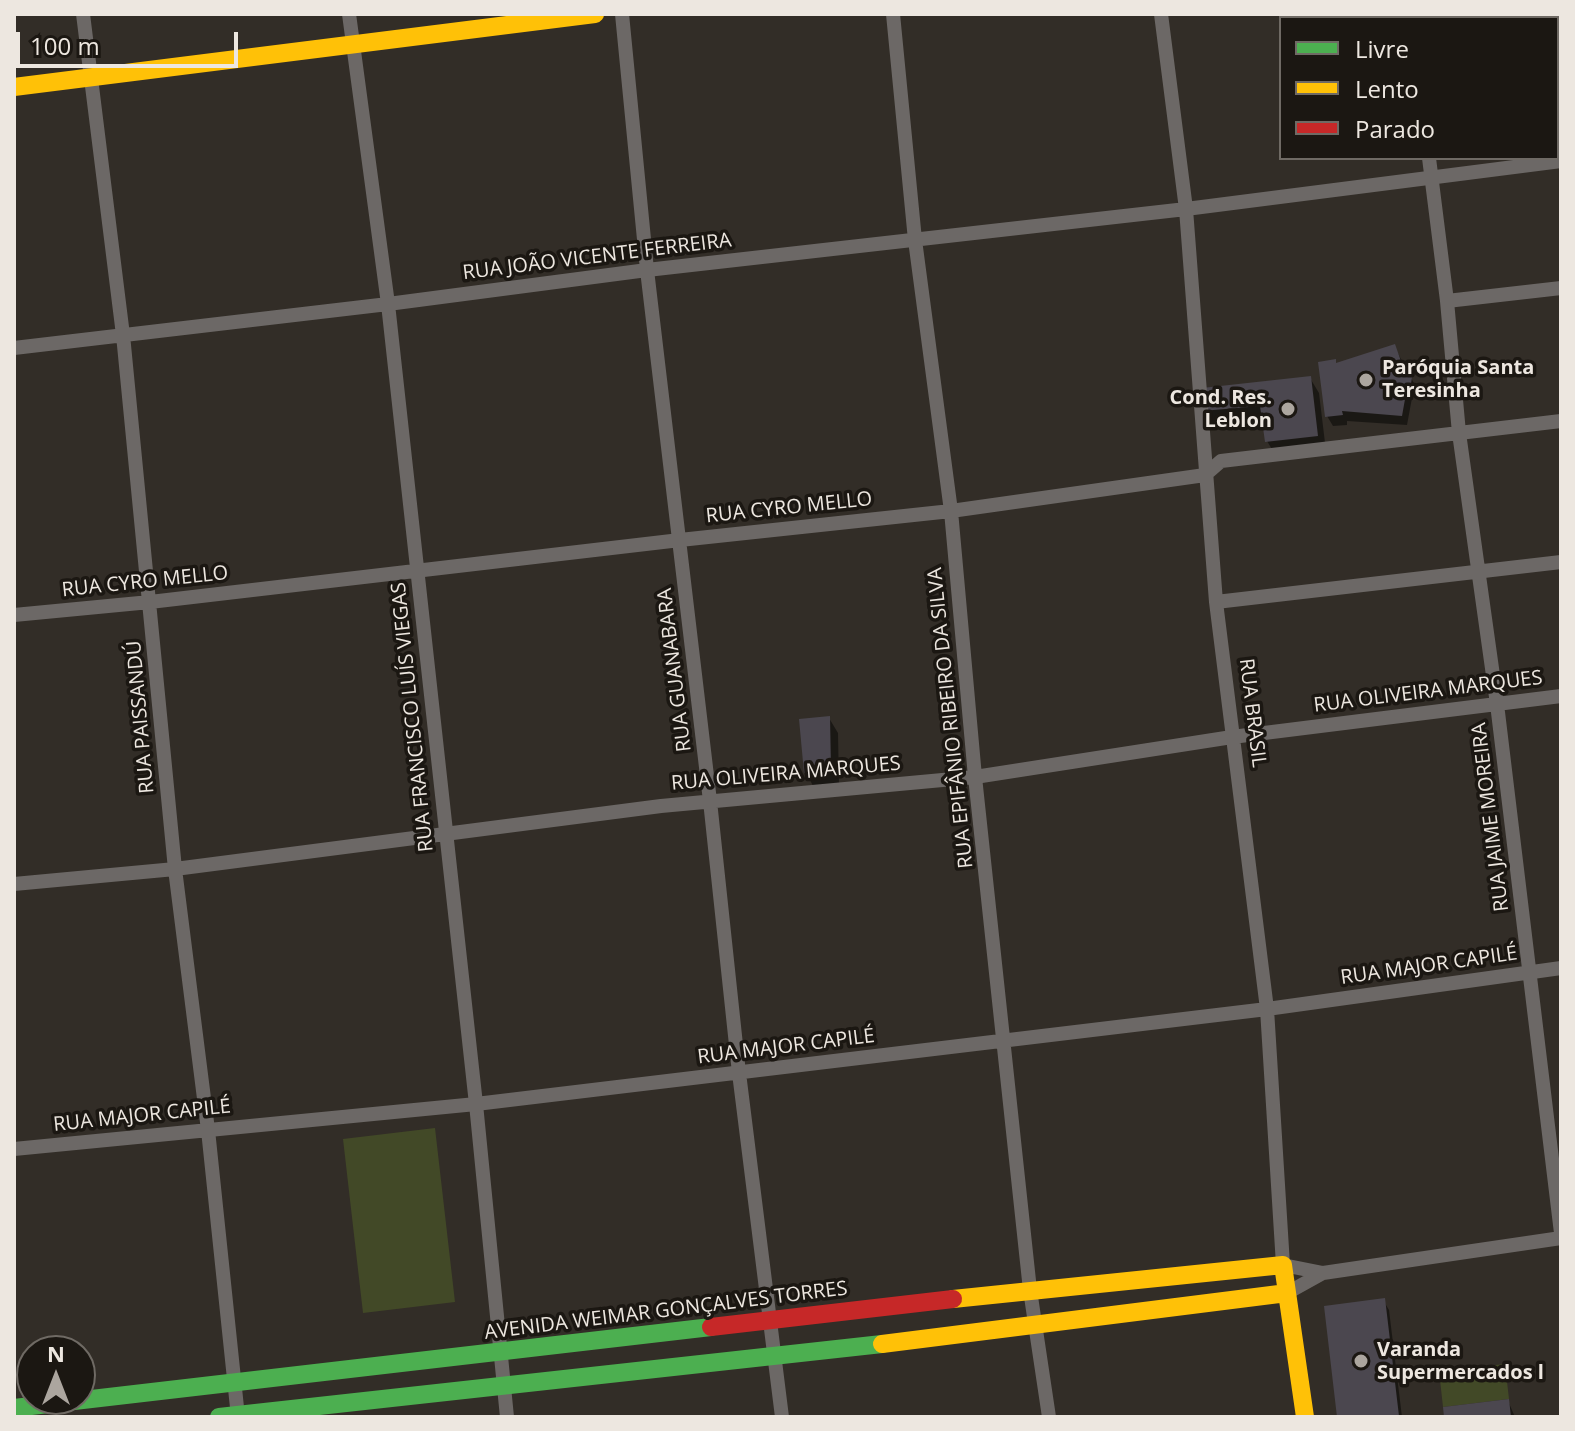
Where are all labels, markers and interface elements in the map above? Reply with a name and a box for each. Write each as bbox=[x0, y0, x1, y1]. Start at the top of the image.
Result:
scale bar bbox=[20, 16, 242, 66]
legend bbox=[1279, 16, 1559, 160]
text: 100 m bbox=[30, 29, 100, 62]
text: Livre bbox=[1355, 32, 1409, 65]
text: Lento bbox=[1355, 72, 1419, 105]
text: Parado bbox=[1355, 112, 1435, 145]
street label: RUA JOÃO VICENTE FERREIRA bbox=[461, 229, 733, 285]
place label: Paróquia Santa Teresinha bbox=[1382, 356, 1534, 403]
marker: Paróquia Santa Teresinha bbox=[1357, 371, 1375, 389]
place label: Cond. Res. Leblon bbox=[1170, 386, 1272, 433]
marker: Cond. Res. Leblon bbox=[1279, 400, 1297, 418]
street label: RUA CYRO MELLO bbox=[705, 487, 873, 529]
street label: RUA CYRO MELLO bbox=[61, 561, 229, 603]
street label: RUA EPIFÂNIO RIBEIRO DA SILVA bbox=[923, 566, 979, 870]
street label: RUA FRANCISCO LUÍS VIEGAS bbox=[387, 581, 439, 853]
street label: RUA GUANABARA bbox=[653, 587, 697, 753]
street label: RUA PAISSANDÚ bbox=[122, 639, 160, 795]
street label: RUA BRASIL bbox=[1233, 657, 1271, 769]
street label: RUA OLIVEIRA MARQUES bbox=[1312, 666, 1544, 718]
street label: RUA JAIME MOREIRA bbox=[1467, 721, 1515, 913]
street label: RUA OLIVEIRA MARQUES bbox=[670, 752, 902, 796]
street label: RUA MAJOR CAPILÉ bbox=[1339, 942, 1519, 990]
street label: RUA MAJOR CAPILÉ bbox=[696, 1024, 876, 1070]
street label: RUA MAJOR CAPILÉ bbox=[52, 1095, 232, 1137]
street label: AVENIDA WEIMAR GONÇALVES TORRES bbox=[483, 1277, 849, 1345]
north arrow bbox=[16, 1335, 96, 1415]
text: N bbox=[47, 1338, 65, 1368]
place label: Varanda Supermercados l bbox=[1377, 1338, 1544, 1385]
marker: Varanda Supermercados l bbox=[1352, 1352, 1370, 1370]

